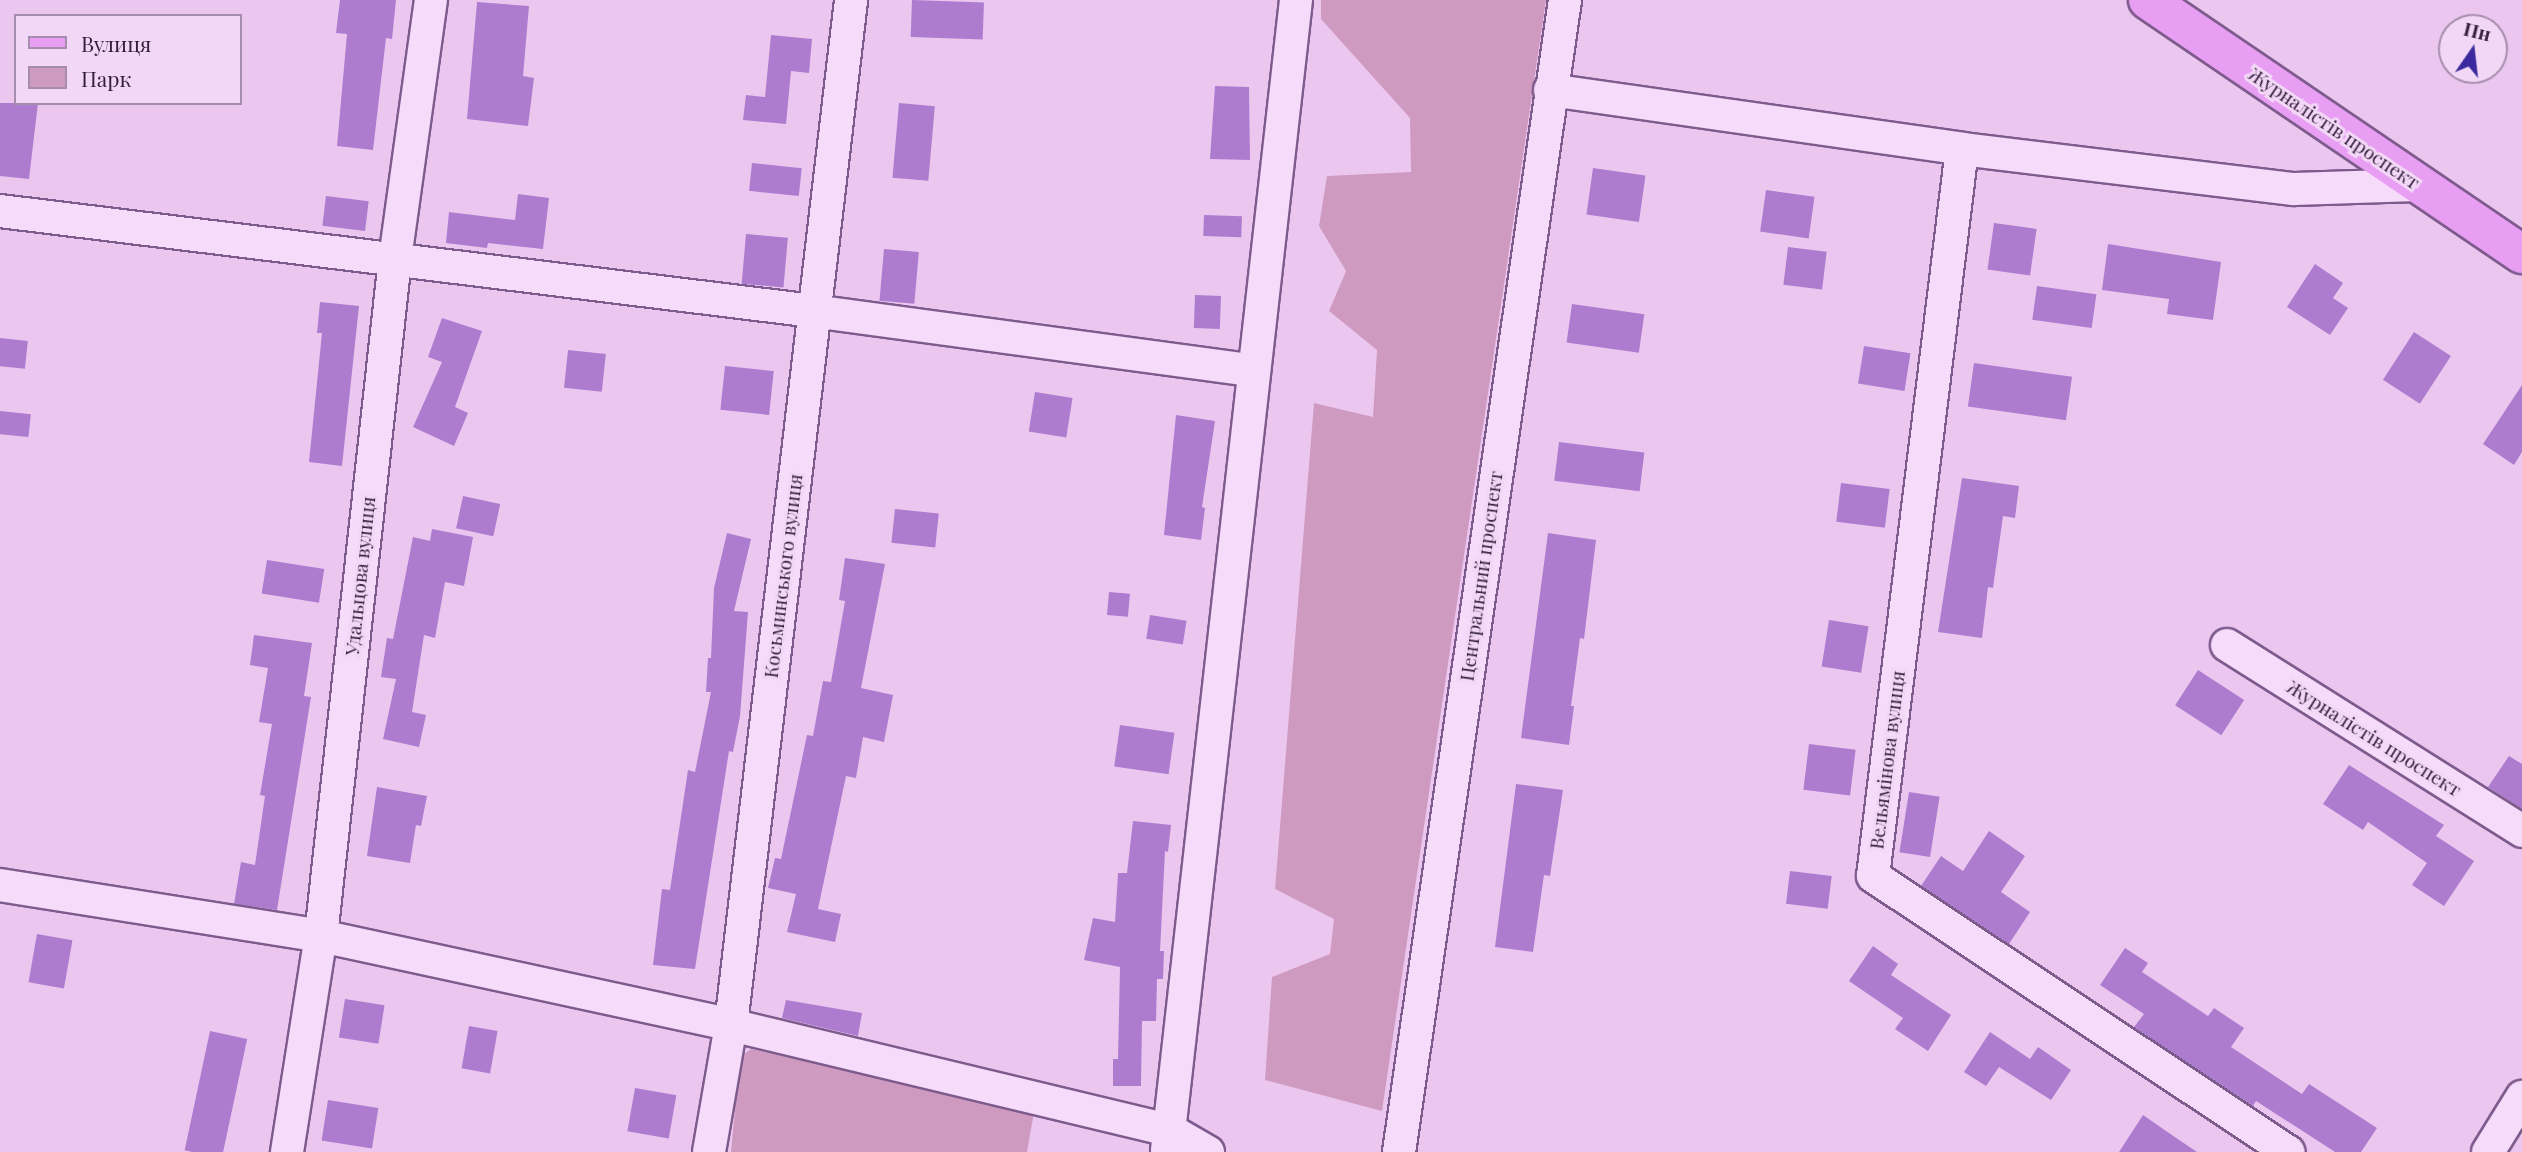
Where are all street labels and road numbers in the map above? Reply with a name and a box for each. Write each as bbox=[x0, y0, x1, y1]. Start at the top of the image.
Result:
street label: Журналістів проспект bbox=[2244, 62, 2424, 194]
street label: Центральний проспект bbox=[1455, 469, 1507, 683]
street label: Косьминського вулиця bbox=[759, 473, 807, 679]
street label: Удальцова вулиця bbox=[340, 495, 380, 657]
street label: Вельямінова вулиця bbox=[1865, 669, 1909, 851]
street label: Журналістів проспект bbox=[2283, 675, 2465, 801]

